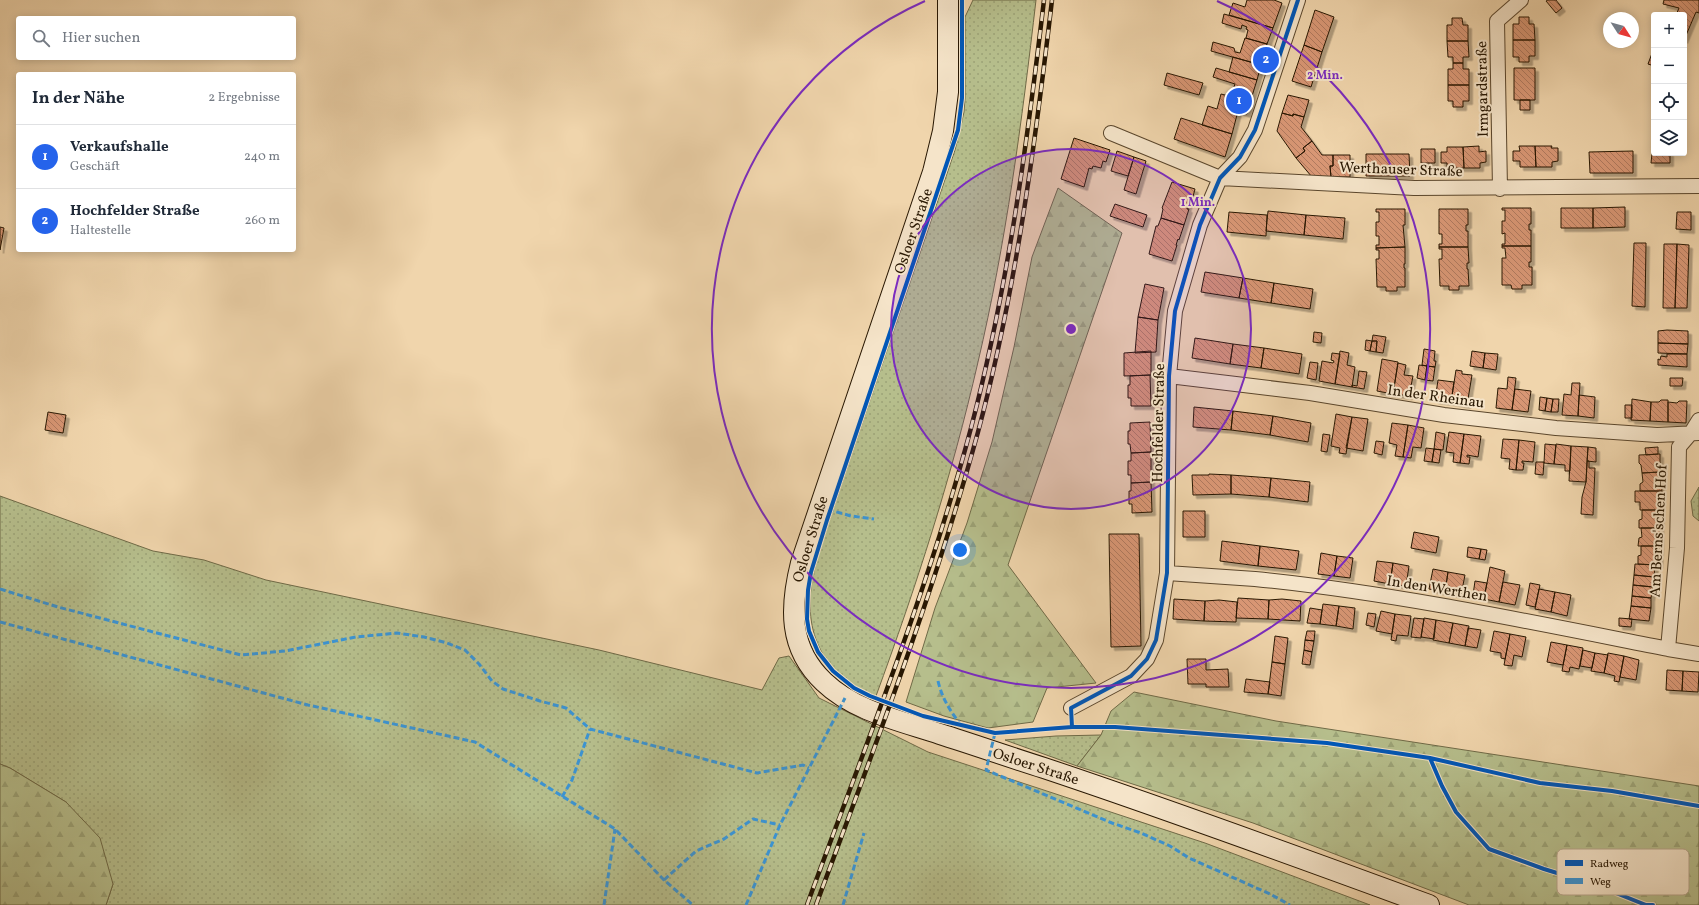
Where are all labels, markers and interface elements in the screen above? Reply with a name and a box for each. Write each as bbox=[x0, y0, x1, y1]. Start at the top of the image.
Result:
north arrow bbox=[1603, 12, 1639, 48]
map controls bbox=[1651, 12, 1687, 156]
button: + bbox=[1651, 12, 1687, 48]
search box bbox=[16, 16, 296, 60]
icon: search bbox=[30, 27, 52, 49]
text: Hier suchen bbox=[62, 28, 140, 49]
street label: Irmgardstraße bbox=[1472, 41, 1495, 137]
pin: 2 bbox=[1253, 45, 1279, 75]
button: − bbox=[1651, 48, 1687, 84]
text: 2 Min. bbox=[1307, 68, 1343, 84]
button: locate bbox=[1651, 84, 1687, 120]
pin: 1 bbox=[1226, 86, 1252, 116]
text: In der Nähe bbox=[32, 87, 125, 110]
text: 2 Ergebnisse bbox=[208, 89, 280, 107]
button: layers bbox=[1651, 120, 1687, 156]
text: Verkaufshalle bbox=[70, 137, 169, 158]
text: 1 bbox=[42, 148, 48, 166]
text: 240 m bbox=[244, 148, 280, 166]
text: Geschäft bbox=[70, 158, 120, 176]
street label: Werthauser Straße bbox=[1339, 158, 1463, 183]
street label: Osloer Straße bbox=[890, 186, 939, 277]
text: 1 Min. bbox=[1181, 195, 1215, 211]
text: Hochfelder Straße bbox=[70, 201, 200, 222]
text: 2 bbox=[42, 212, 48, 230]
text: 260 m bbox=[245, 212, 280, 230]
text: Haltestelle bbox=[70, 222, 131, 240]
centre of rings bbox=[1064, 322, 1078, 336]
street label: Hochfelder Straße bbox=[1148, 363, 1171, 483]
street label: In der Rheinau bbox=[1386, 380, 1486, 415]
street label: Am Berns'schen Hof bbox=[1646, 462, 1674, 598]
street label: Osloer Straße bbox=[788, 494, 835, 585]
your location bbox=[950, 540, 970, 560]
street label: In den Werthen bbox=[1385, 571, 1489, 608]
street label: Osloer Straße bbox=[990, 744, 1081, 791]
legend bbox=[1557, 849, 1689, 895]
text: Radweg bbox=[1590, 857, 1629, 872]
text: Weg bbox=[1590, 875, 1611, 890]

